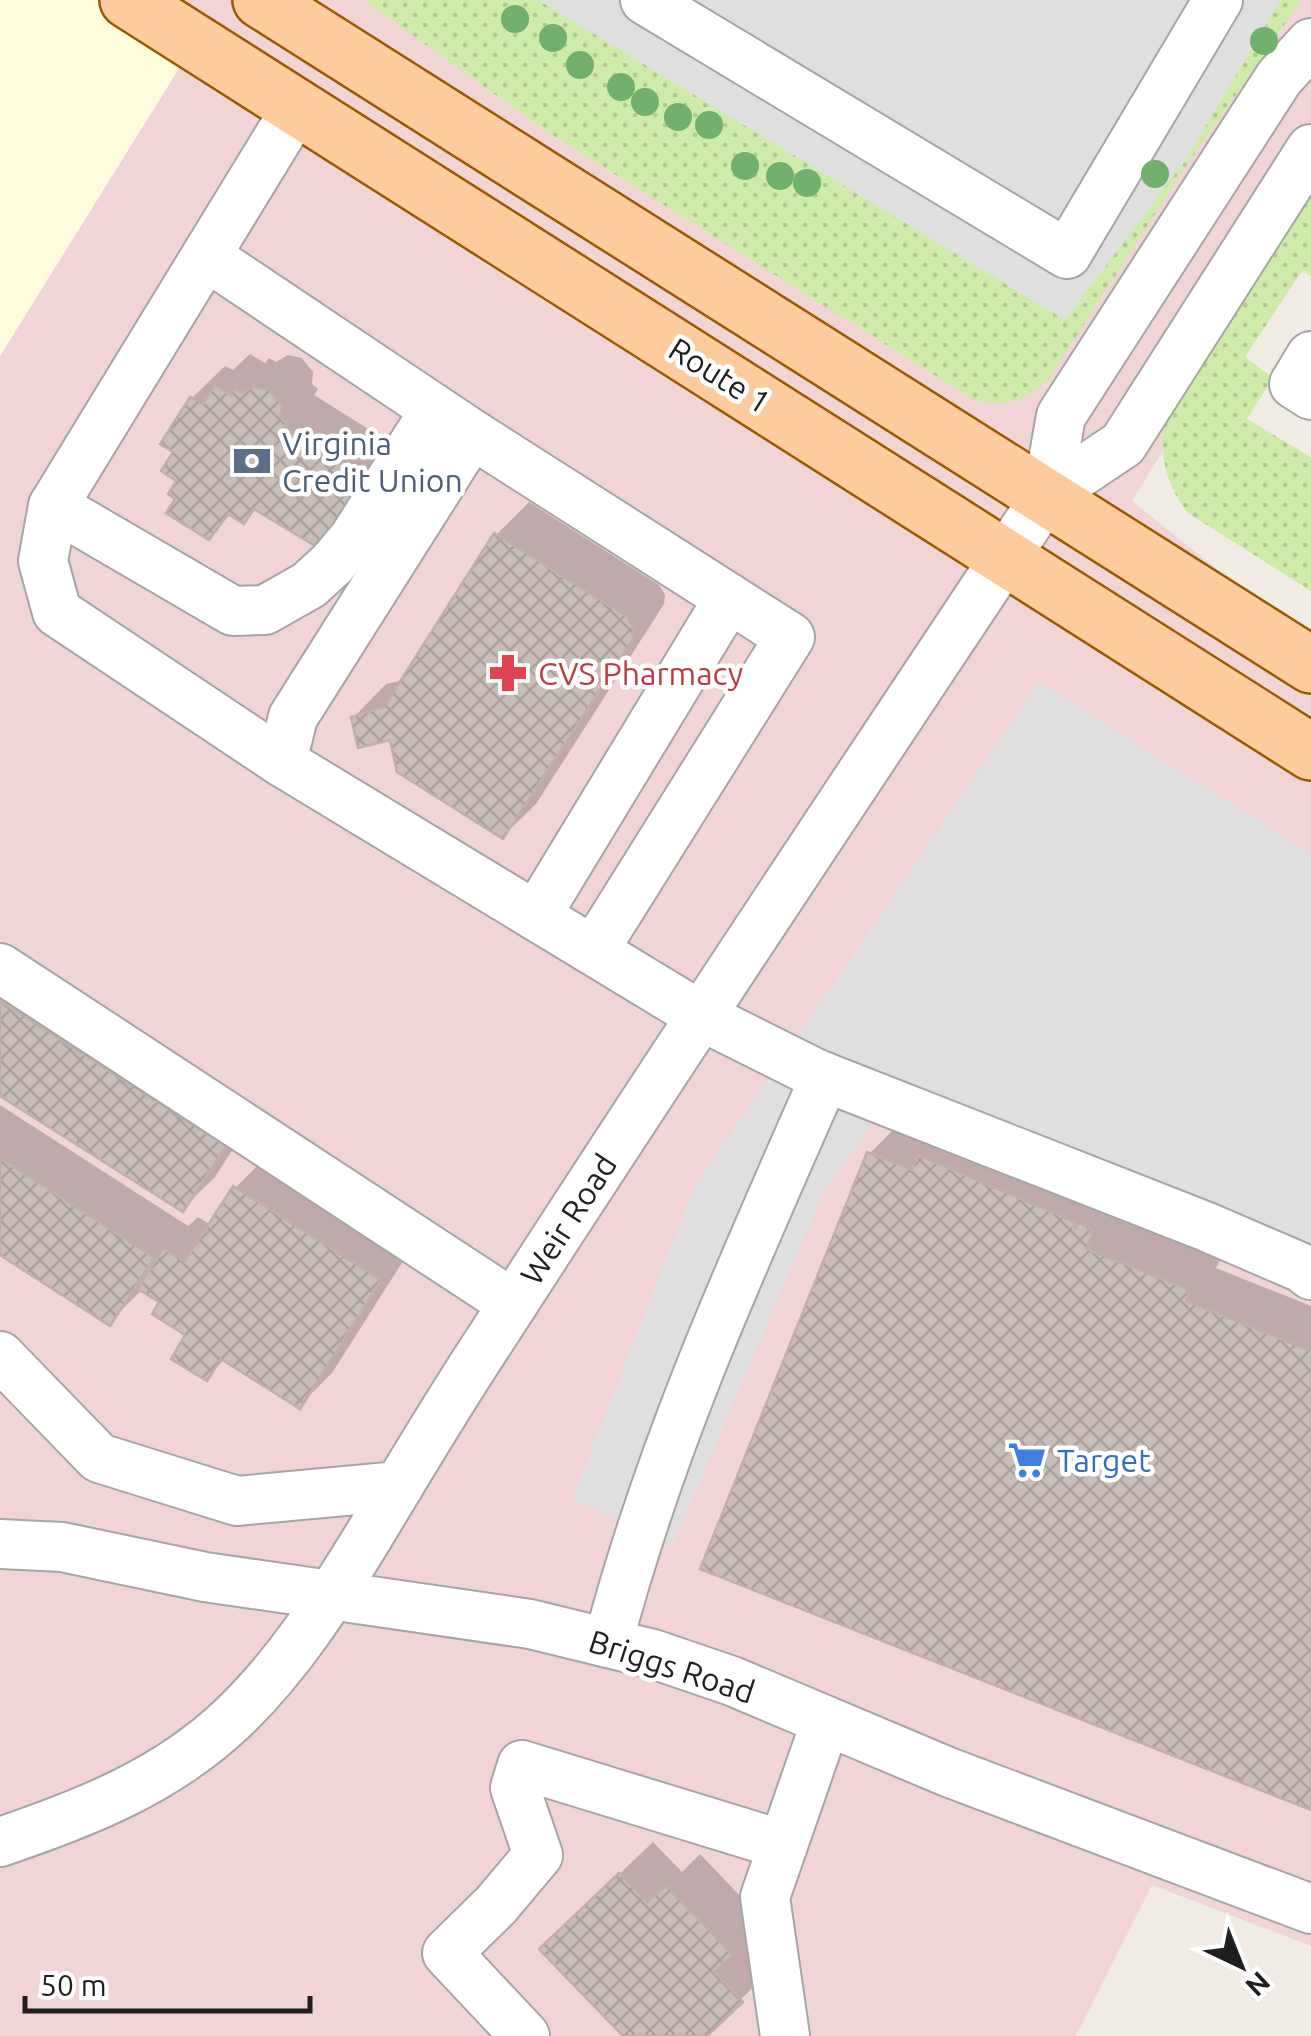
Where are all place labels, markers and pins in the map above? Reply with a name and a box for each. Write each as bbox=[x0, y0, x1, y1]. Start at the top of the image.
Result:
place label: Virginia Credit Union bbox=[282, 425, 463, 498]
bank icon: Virginia Credit Union bbox=[231, 440, 273, 482]
pharmacy icon: CVS Pharmacy bbox=[487, 652, 529, 694]
place label: CVS Pharmacy bbox=[538, 655, 743, 691]
supermarket icon: Target bbox=[1006, 1439, 1048, 1481]
place label: Target bbox=[1057, 1442, 1151, 1478]

